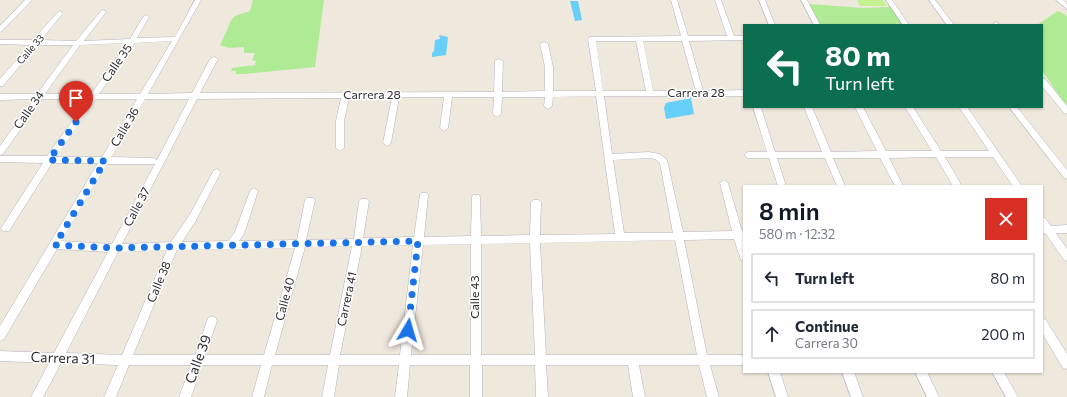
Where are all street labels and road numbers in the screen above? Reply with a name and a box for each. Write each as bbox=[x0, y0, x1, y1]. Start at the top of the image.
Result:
street label: Calle 33 bbox=[14, 31, 46, 66]
street label: Calle 35 bbox=[98, 41, 134, 84]
street label: Carrera 28 bbox=[667, 85, 725, 99]
street label: Carrera 28 bbox=[343, 87, 401, 101]
street label: Calle 34 bbox=[10, 88, 46, 131]
street label: Calle 36 bbox=[107, 104, 141, 149]
street label: Calle 37 bbox=[120, 185, 152, 229]
street label: Calle 38 bbox=[143, 259, 173, 304]
street label: Carrera 41 bbox=[333, 270, 359, 327]
street label: Calle 40 bbox=[272, 275, 297, 322]
street label: Calle 43 bbox=[467, 275, 481, 319]
street label: Calle 39 bbox=[181, 332, 214, 386]
street label: Carrera 31 bbox=[30, 348, 96, 367]

